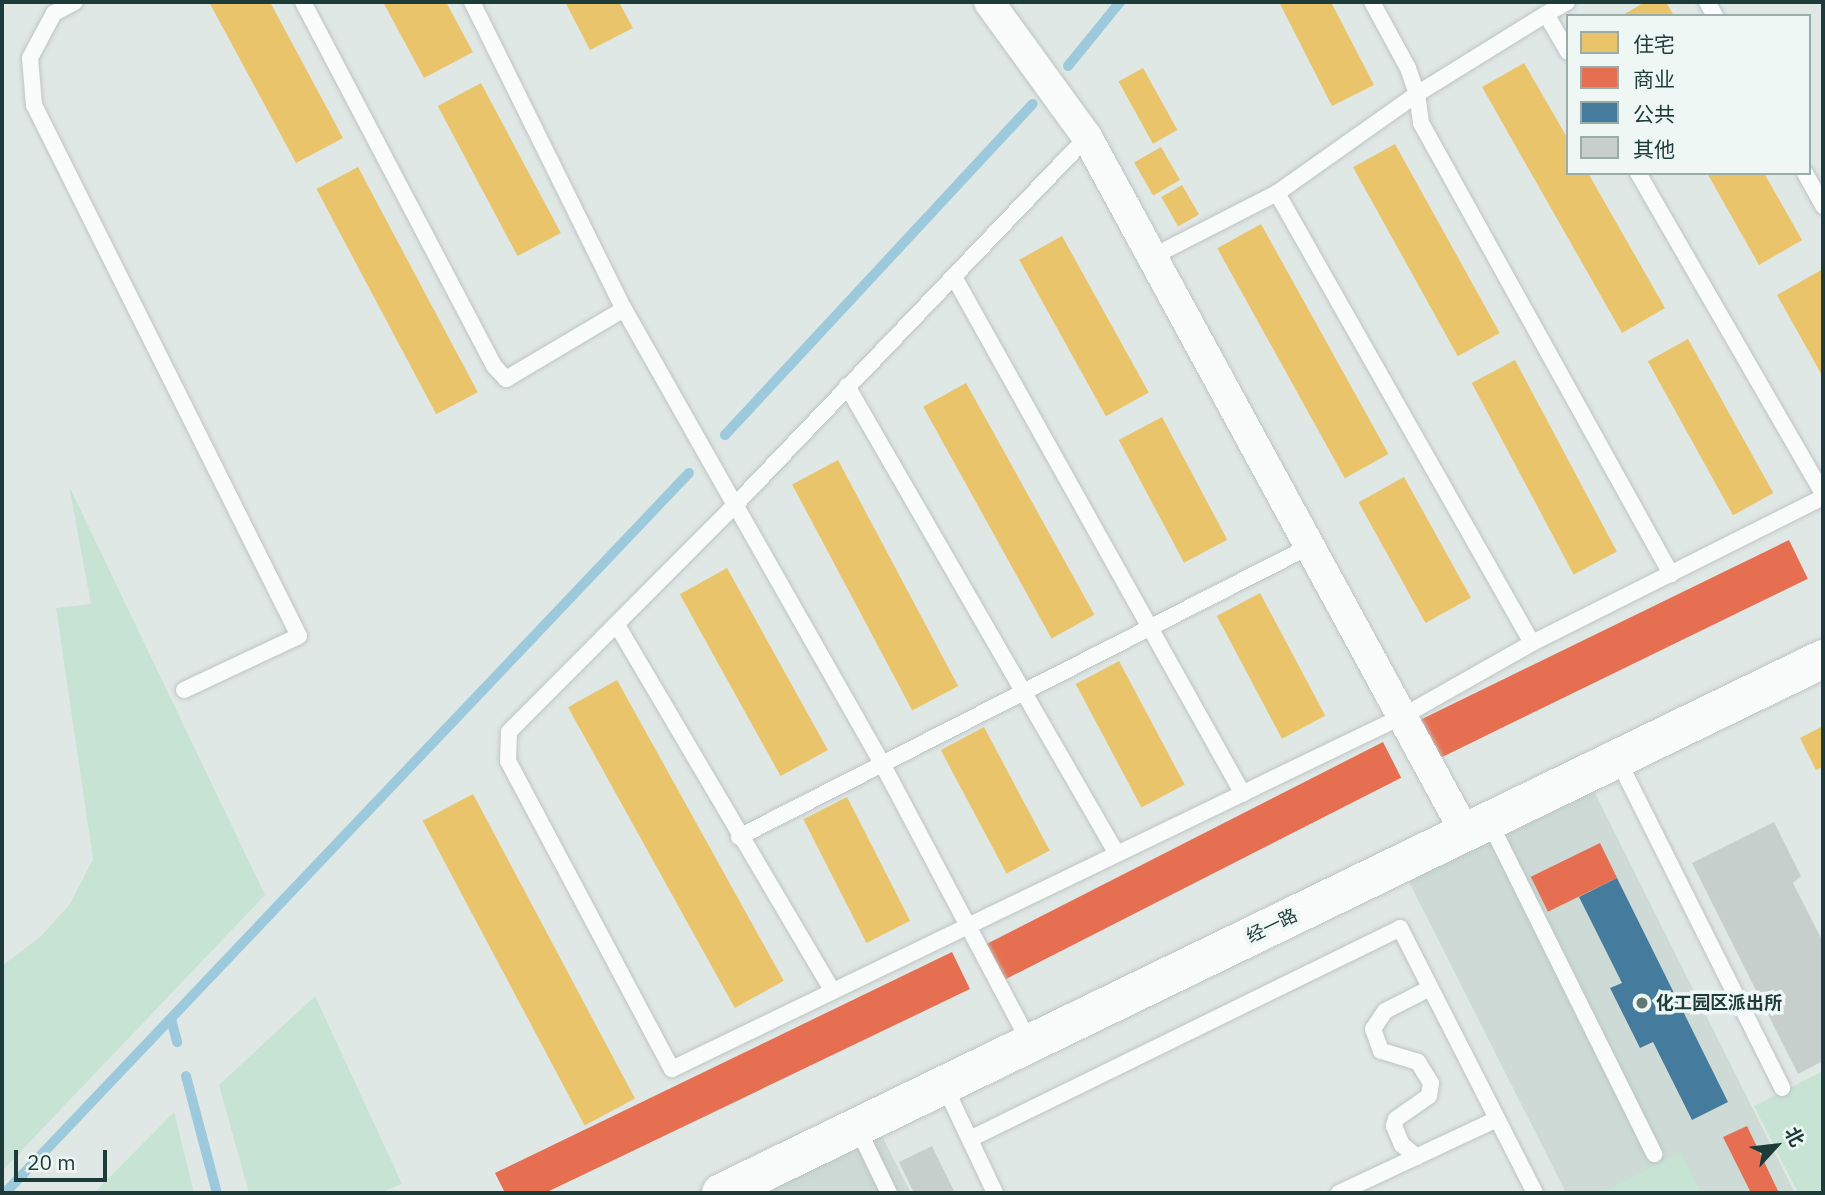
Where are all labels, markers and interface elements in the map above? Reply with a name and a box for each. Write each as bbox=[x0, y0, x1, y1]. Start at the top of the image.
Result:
legend bbox=[1566, 14, 1811, 175]
text: 住宅 bbox=[1633, 30, 1675, 58]
text: 商业 bbox=[1633, 65, 1675, 93]
text: 公共 bbox=[1633, 100, 1675, 128]
text: 其他 bbox=[1633, 135, 1675, 163]
street label: 经一路 bbox=[1243, 904, 1301, 948]
place label: 化工园区派出所 bbox=[1656, 992, 1782, 1014]
marker: 化工园区派出所 bbox=[1634, 995, 1650, 1011]
north arrow bbox=[1741, 1111, 1811, 1181]
text: 北 bbox=[1780, 1123, 1810, 1150]
scale bar bbox=[18, 1136, 110, 1180]
text: 20 m bbox=[27, 1148, 76, 1176]

